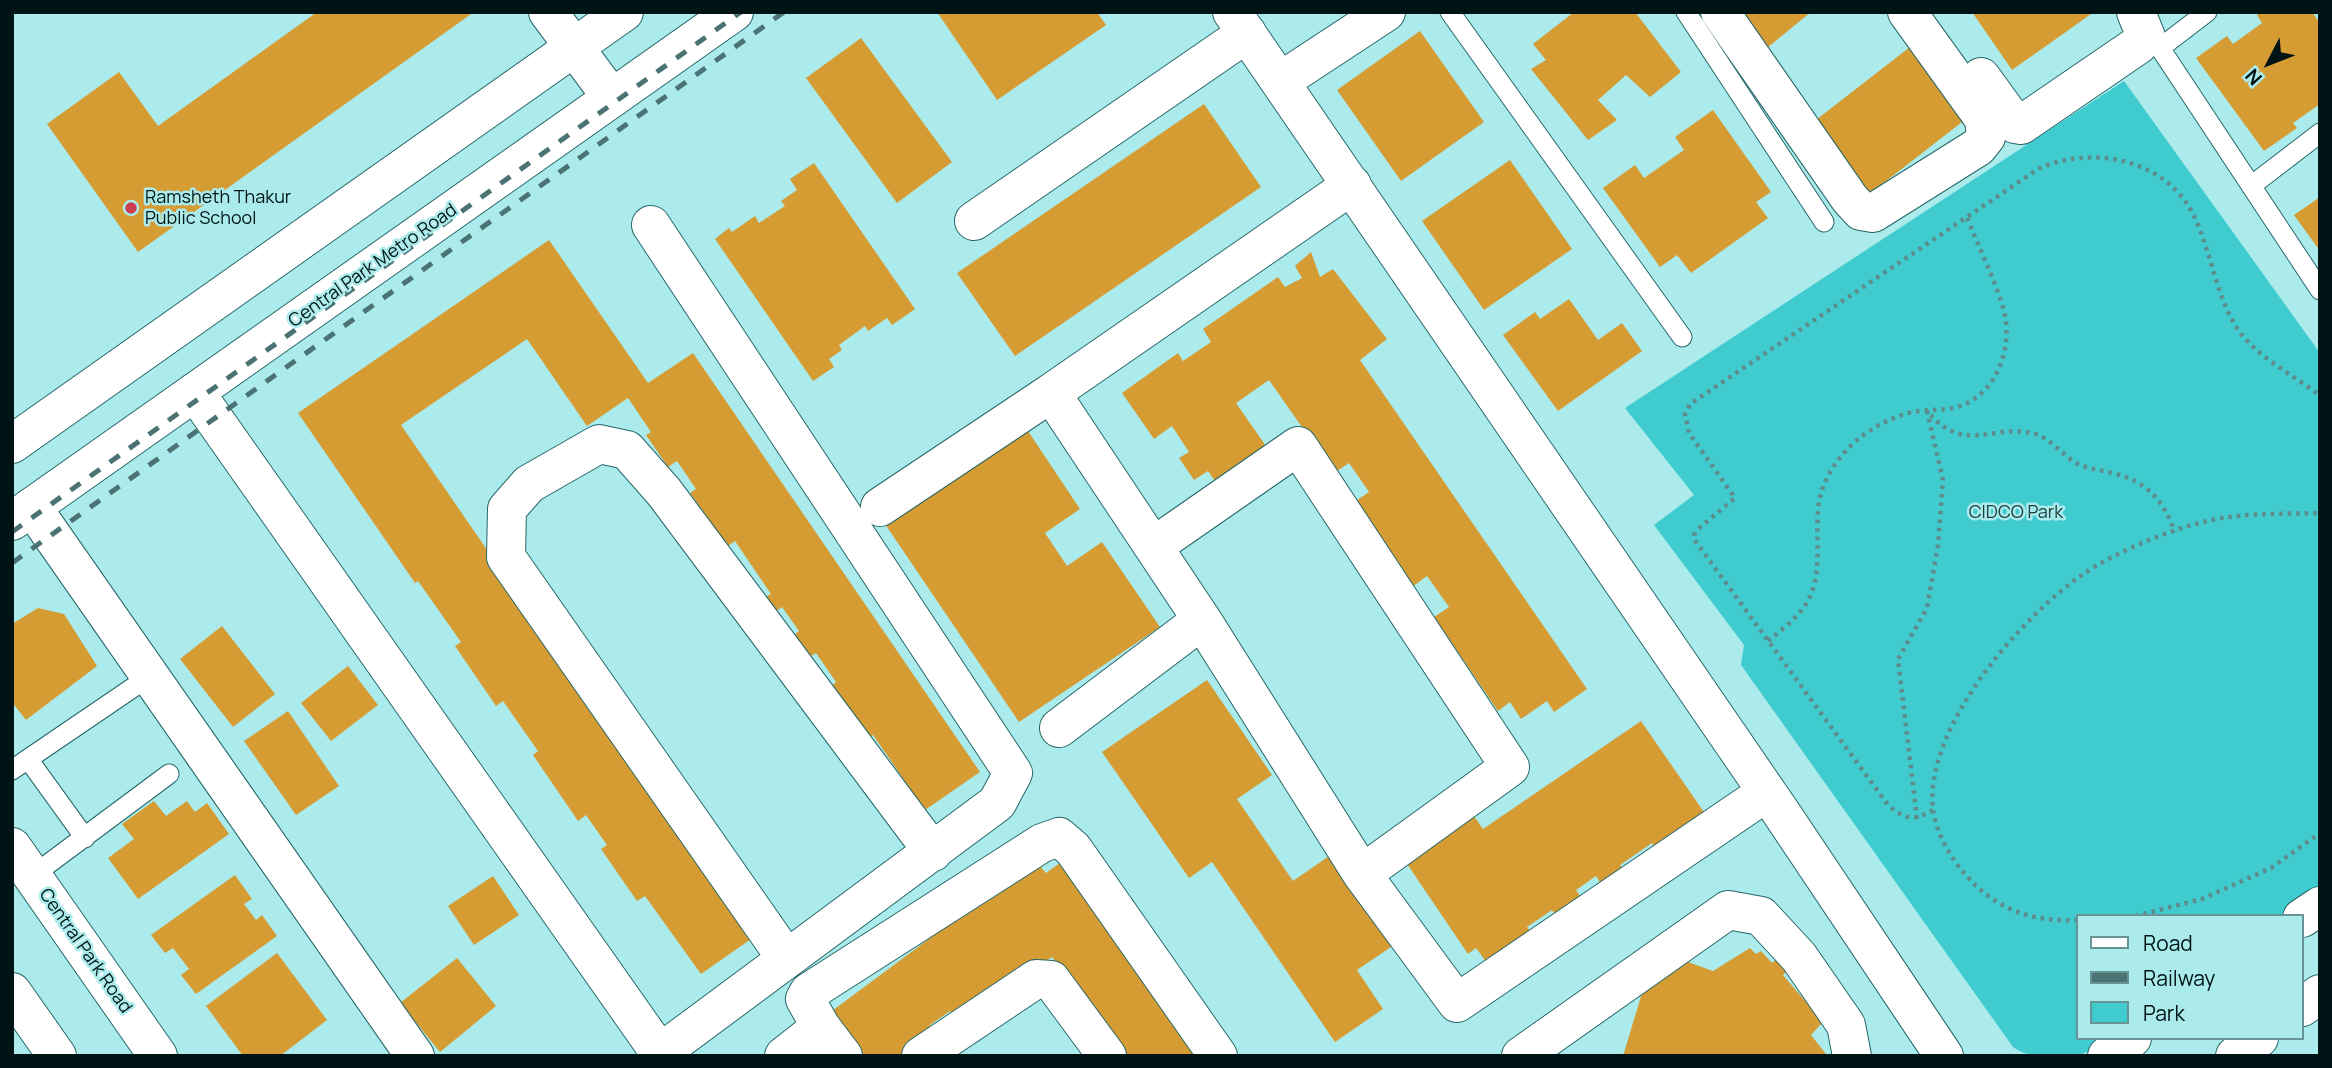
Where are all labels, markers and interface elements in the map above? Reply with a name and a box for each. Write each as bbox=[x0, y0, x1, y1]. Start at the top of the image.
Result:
north arrow bbox=[2234, 28, 2304, 98]
text: N bbox=[2239, 63, 2268, 91]
place label: Ramsheth Thakur Public School bbox=[145, 187, 291, 230]
marker: Ramsheth Thakur Public School bbox=[123, 200, 139, 216]
street label: Central Park Metro Road bbox=[285, 200, 461, 332]
park label: CIDCO Park bbox=[1969, 502, 2063, 524]
street label: Central Park Road bbox=[34, 885, 136, 1017]
legend bbox=[2076, 914, 2304, 1040]
text: Road bbox=[2143, 929, 2193, 957]
text: Railway bbox=[2143, 964, 2215, 992]
text: Park bbox=[2143, 999, 2185, 1027]

